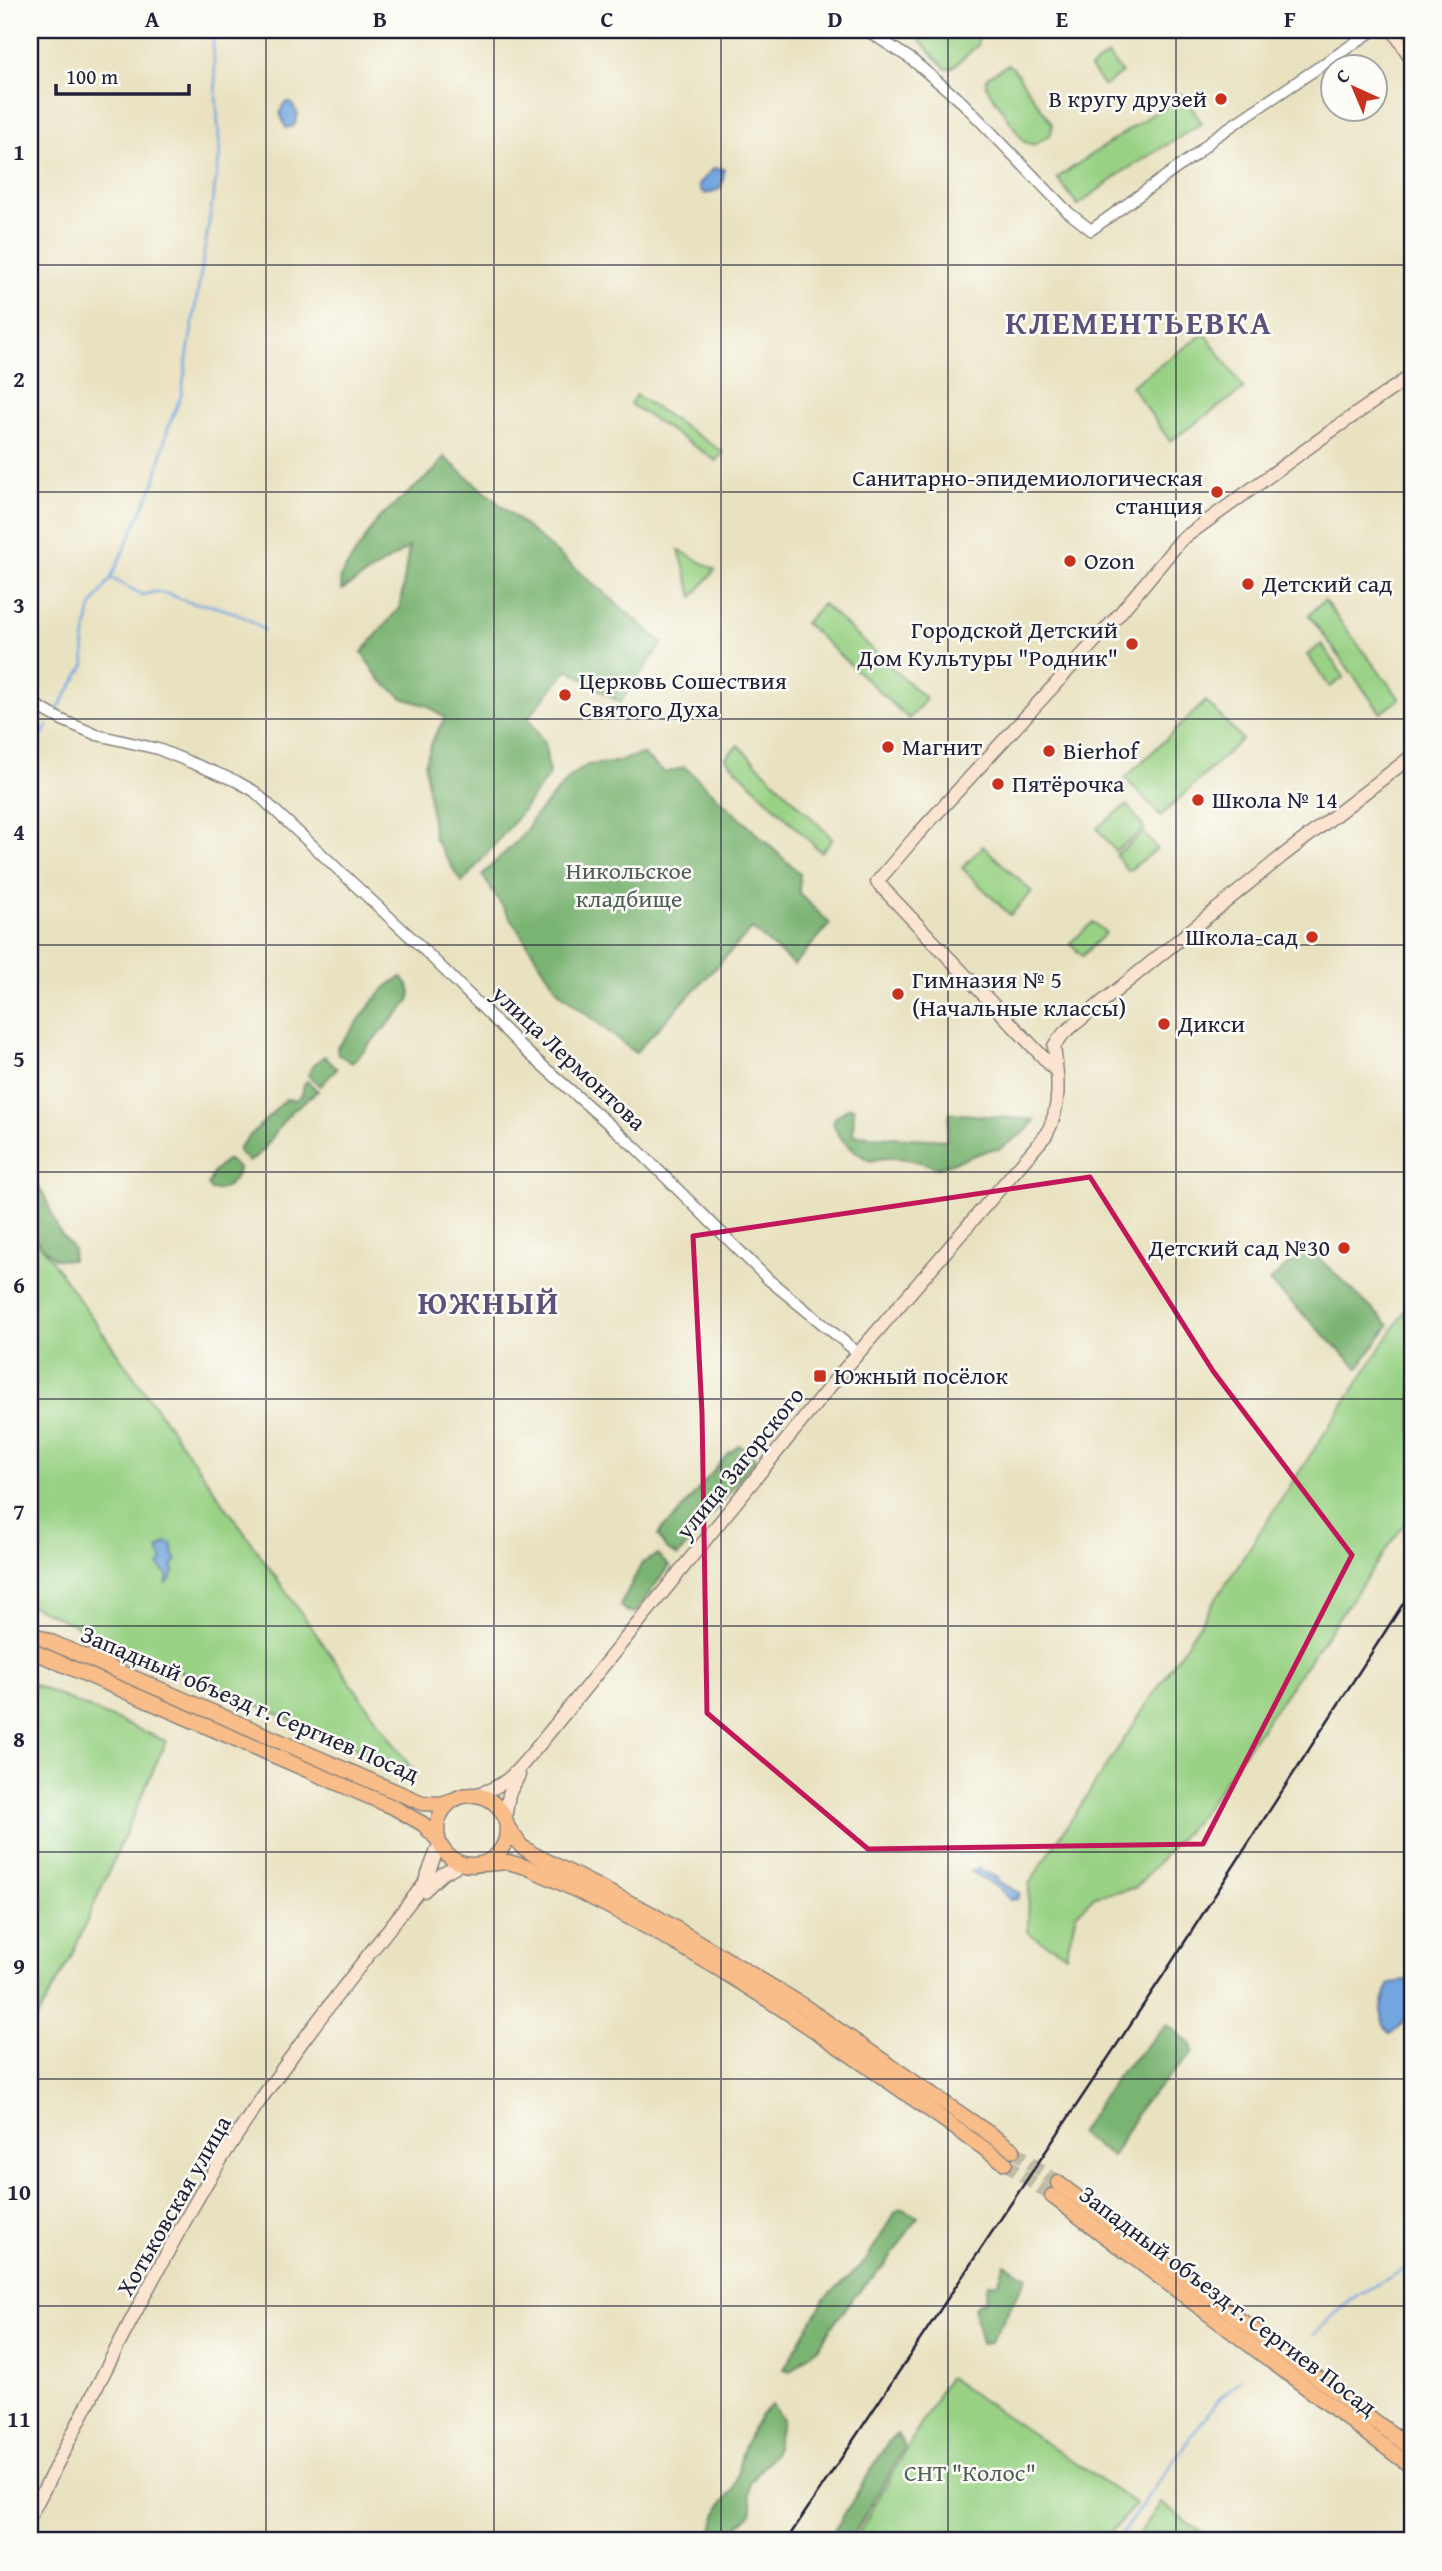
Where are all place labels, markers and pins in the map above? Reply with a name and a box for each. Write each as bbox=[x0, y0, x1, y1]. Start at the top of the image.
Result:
place label: В кругу друзей bbox=[1049, 81, 1207, 116]
marker: В кругу друзей bbox=[1213, 91, 1229, 107]
place label: Санитарно-эпидемиологическая станция bbox=[852, 460, 1203, 523]
marker: Санитарно-эпидемиологическая станция bbox=[1209, 484, 1225, 500]
place label: Ozon bbox=[1084, 543, 1135, 578]
marker: Ozon bbox=[1062, 553, 1078, 569]
place label: Детский сад bbox=[1261, 566, 1392, 601]
marker: Детский сад bbox=[1240, 576, 1256, 592]
place label: Городской Детский Дом Культуры "Родник" bbox=[857, 612, 1118, 675]
marker: Городской Детский Дом Культуры "Родник" bbox=[1124, 636, 1140, 652]
place label: Церковь Сошествия Святого Духа bbox=[579, 663, 787, 726]
marker: Церковь Сошествия Святого Духа bbox=[557, 687, 573, 703]
place label: Магнит bbox=[902, 729, 983, 764]
place label: Bierhof bbox=[1063, 733, 1140, 768]
marker: Магнит bbox=[880, 739, 896, 755]
marker: Bierhof bbox=[1041, 743, 1057, 759]
place label: Пятёрочка bbox=[1012, 766, 1125, 801]
marker: Пятёрочка bbox=[990, 776, 1006, 792]
place label: Школа № 14 bbox=[1212, 782, 1338, 817]
marker: Школа № 14 bbox=[1190, 792, 1206, 808]
place label: Школа-сад bbox=[1185, 919, 1298, 954]
marker: Школа-сад bbox=[1304, 929, 1320, 945]
place label: Гимназия № 5 (Начальные классы) bbox=[912, 962, 1126, 1025]
marker: Гимназия № 5 (Начальные классы) bbox=[890, 986, 906, 1002]
place label: Дикси bbox=[1177, 1006, 1245, 1041]
marker: Дикси bbox=[1156, 1016, 1172, 1032]
place label: Детский сад №30 bbox=[1148, 1230, 1330, 1265]
marker: Детский сад №30 bbox=[1336, 1240, 1352, 1256]
place label: Южный посёлок bbox=[834, 1358, 1009, 1393]
marker: Южный посёлок bbox=[812, 1368, 828, 1384]

